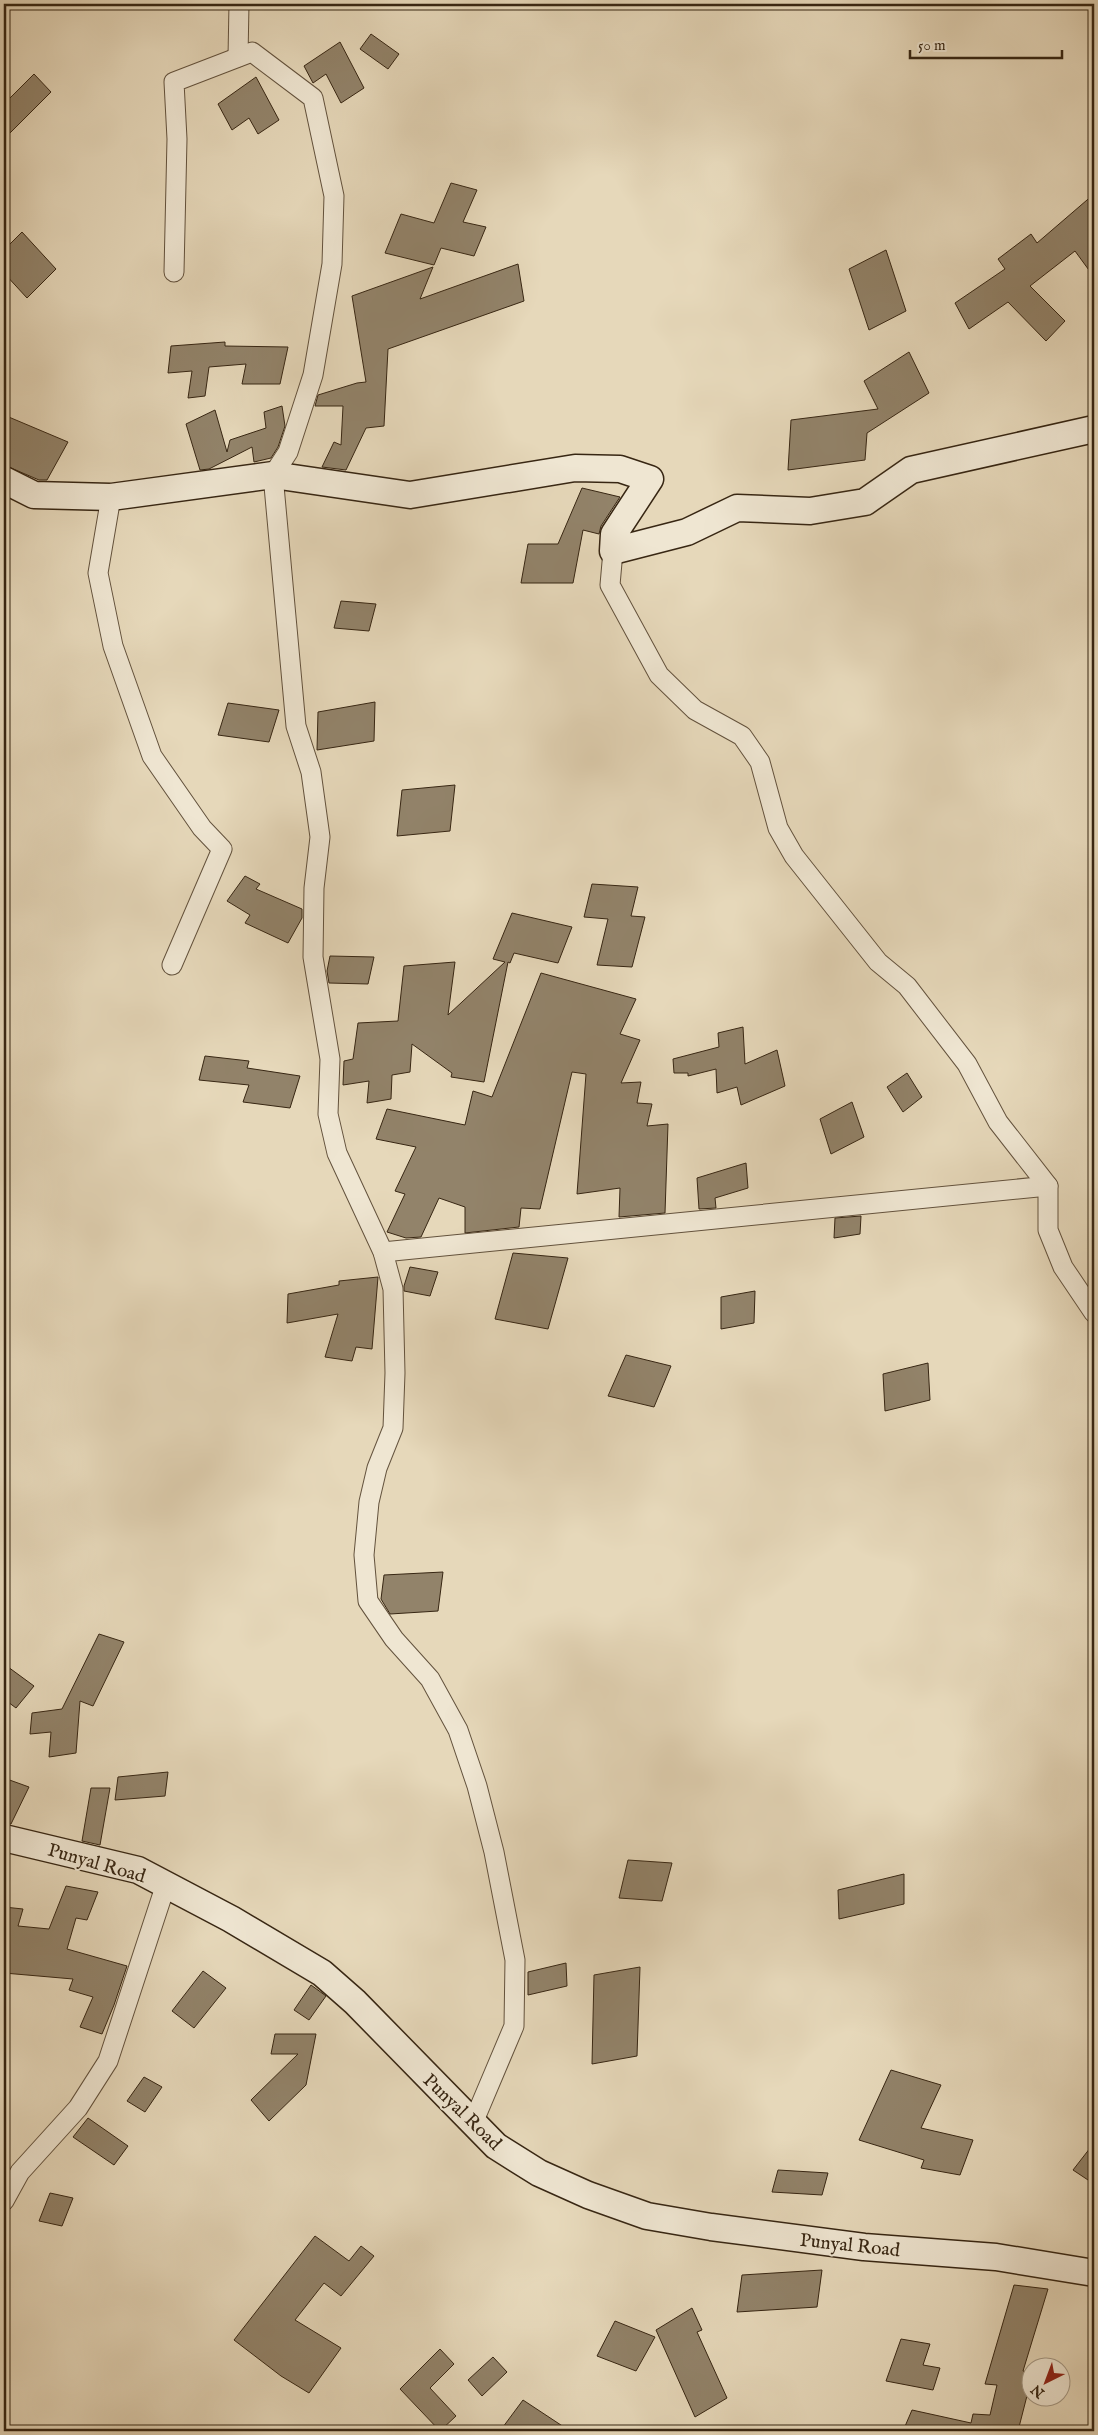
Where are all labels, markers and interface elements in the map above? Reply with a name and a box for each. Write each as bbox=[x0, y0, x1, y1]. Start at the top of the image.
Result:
scale bar bbox=[910, 28, 1063, 60]
text: 50 m bbox=[918, 36, 946, 55]
street label: Punyal Road bbox=[45, 1839, 149, 1890]
street label: Punyal Road bbox=[417, 2069, 507, 2157]
street label: Punyal Road bbox=[799, 2229, 902, 2263]
north arrow bbox=[1020, 2358, 1070, 2408]
text: N bbox=[1027, 2380, 1049, 2402]

